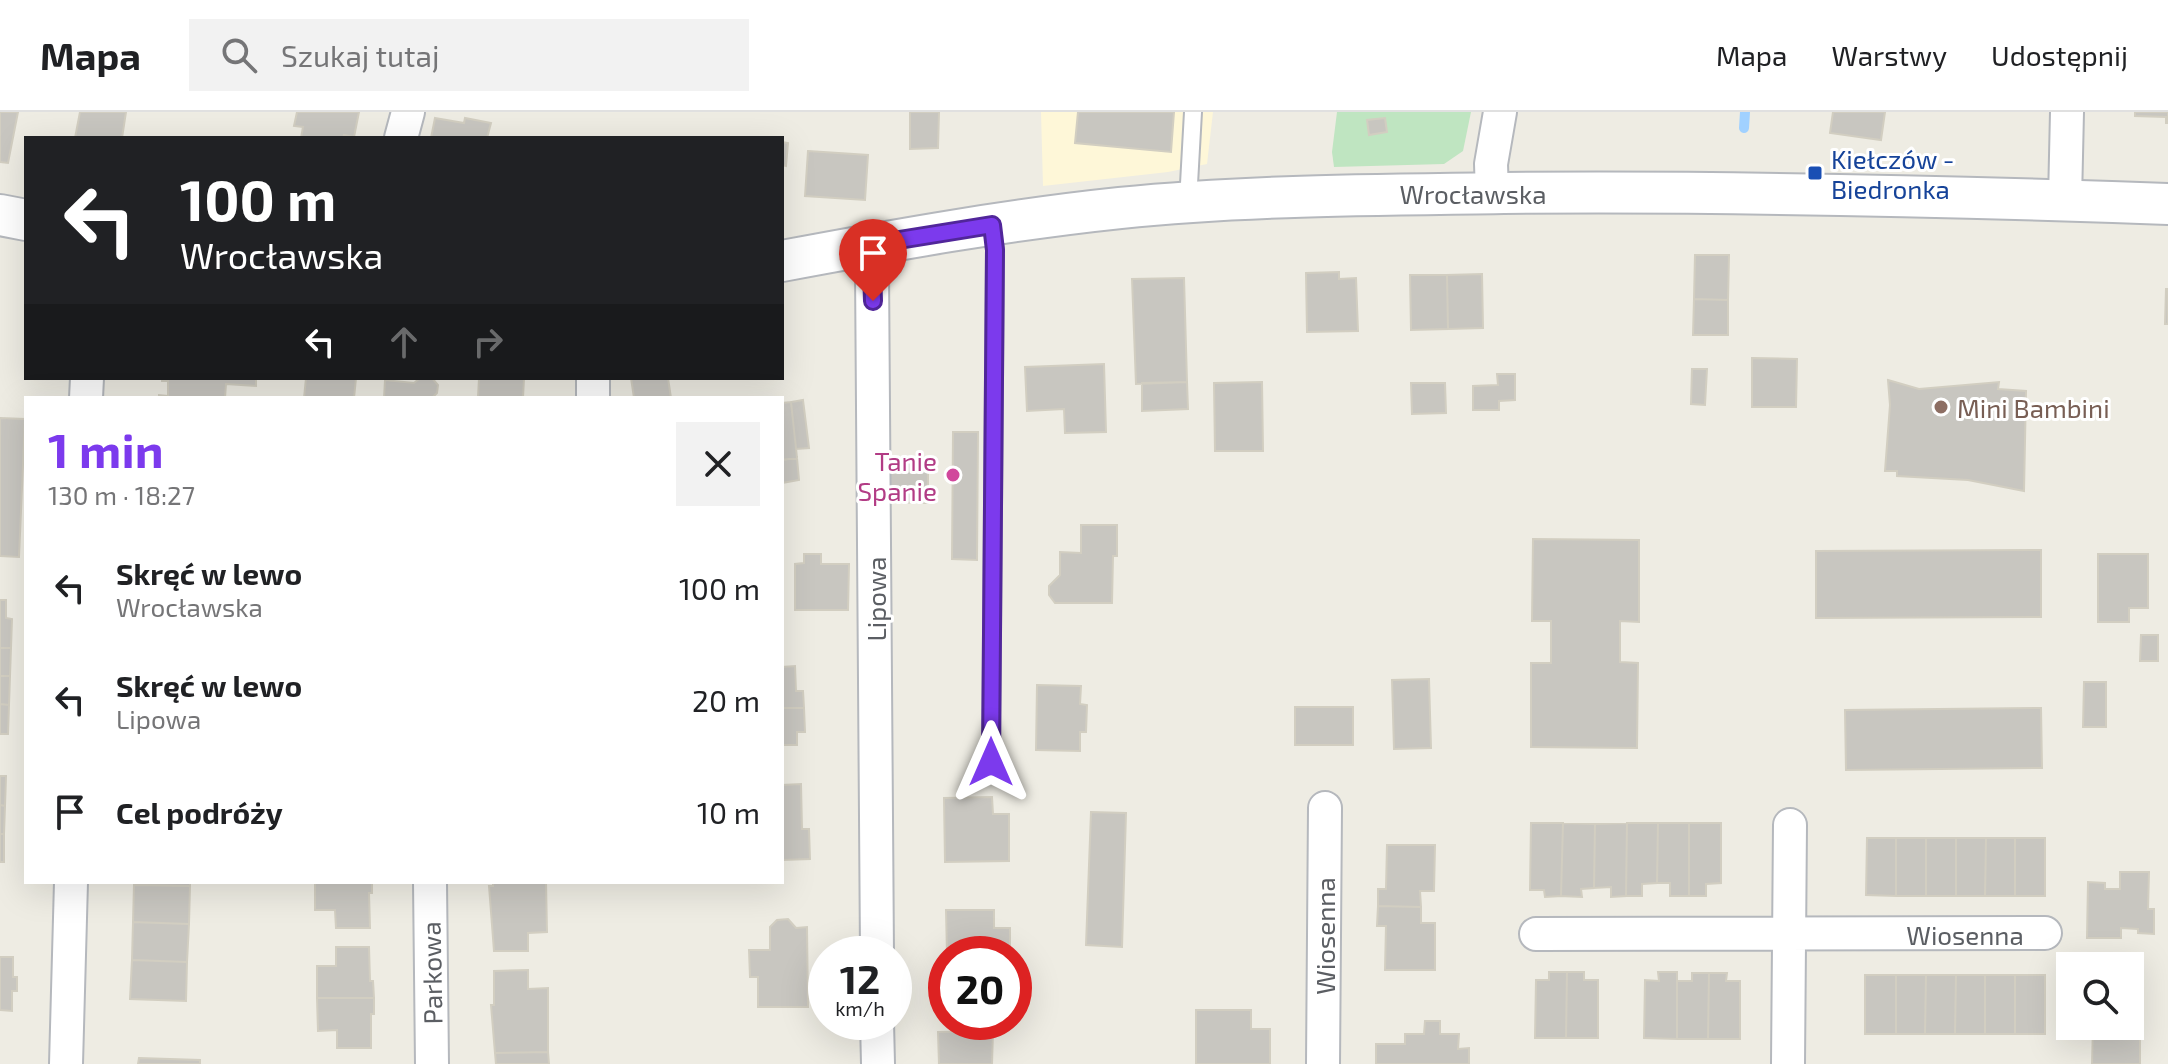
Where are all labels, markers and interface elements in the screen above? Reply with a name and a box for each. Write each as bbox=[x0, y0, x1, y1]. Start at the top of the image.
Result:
search box bbox=[189, 19, 749, 91]
text: Mapa bbox=[40, 32, 141, 78]
icon: search bbox=[217, 33, 261, 77]
text: Szukaj tutaj bbox=[281, 37, 439, 73]
text: Mapa bbox=[1716, 38, 1787, 72]
text: Warstwy bbox=[1831, 38, 1947, 72]
text: Udostępnij bbox=[1991, 38, 2128, 72]
place label: Kiełczów - Biedronka bbox=[1831, 143, 1954, 204]
marker: Kiełczów - Biedronka bbox=[1806, 164, 1824, 182]
text: 100 m bbox=[180, 165, 336, 232]
icon: left bbox=[48, 168, 152, 272]
street label: Wrocławska bbox=[1400, 178, 1546, 209]
pin bbox=[839, 219, 907, 301]
icon: arrive bbox=[851, 231, 895, 275]
text: Wrocławska bbox=[180, 233, 383, 276]
icon: left bbox=[298, 320, 342, 364]
icon: ahead bbox=[382, 320, 426, 364]
icon: right bbox=[466, 320, 510, 364]
place label: Mini Bambini bbox=[1957, 392, 2110, 423]
marker: Mini Bambini bbox=[1932, 398, 1950, 416]
text: 1 min bbox=[48, 420, 164, 478]
button: close bbox=[676, 422, 760, 506]
place label: Tanie Spanie bbox=[858, 445, 937, 506]
marker: Tanie Spanie bbox=[944, 466, 962, 484]
text: 130 m · 18:27 bbox=[48, 479, 195, 510]
text: Skręć w lewo bbox=[116, 555, 302, 591]
street label: Lipowa bbox=[860, 556, 891, 642]
icon: left bbox=[48, 566, 92, 610]
text: 100 m bbox=[679, 570, 760, 606]
text: Wrocławska bbox=[116, 591, 263, 622]
text: Skręć w lewo bbox=[116, 667, 302, 703]
icon: left bbox=[48, 678, 92, 722]
text: 20 m bbox=[692, 682, 760, 718]
text: Lipowa bbox=[116, 703, 201, 734]
position arrow bbox=[949, 720, 1033, 804]
icon: arrive bbox=[48, 790, 92, 834]
text: Cel podróży bbox=[116, 794, 283, 830]
text: 10 m bbox=[697, 794, 760, 830]
street label: Wiosenna bbox=[1309, 877, 1340, 995]
street label: Wiosenna bbox=[1906, 919, 2024, 950]
street label: Parkowa bbox=[415, 921, 447, 1025]
speed limit sign: 20 bbox=[928, 936, 1032, 1040]
map controls bbox=[2056, 952, 2144, 1040]
button: search bbox=[2056, 952, 2144, 1040]
text: 12 bbox=[840, 954, 880, 1002]
text: km/h bbox=[835, 996, 885, 1020]

